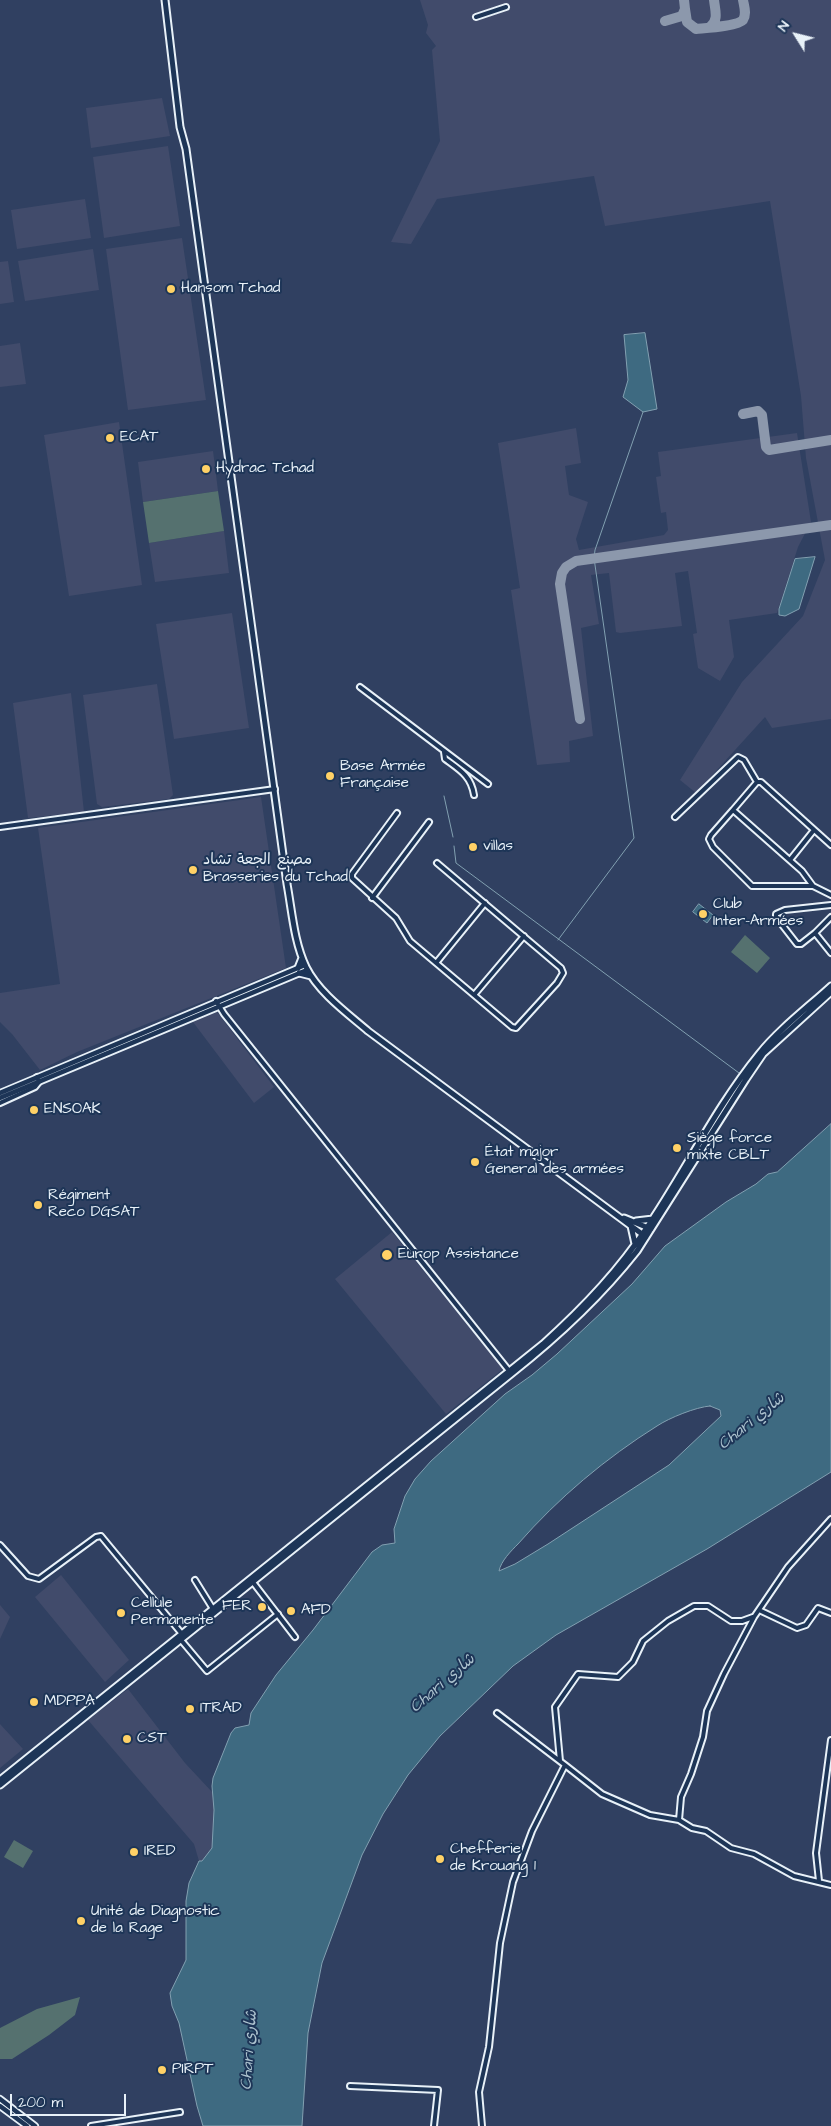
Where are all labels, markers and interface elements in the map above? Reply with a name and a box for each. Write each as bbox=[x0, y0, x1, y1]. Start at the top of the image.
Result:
north arrow bbox=[771, 10, 821, 60]
text: N bbox=[773, 17, 795, 36]
place label: Hansom Tchad bbox=[181, 280, 280, 298]
marker: Hansom Tchad bbox=[165, 283, 177, 295]
place label: ECAT bbox=[120, 429, 158, 447]
marker: ECAT bbox=[104, 432, 116, 444]
place label: Hydrac Tchad bbox=[216, 460, 314, 478]
marker: Hydrac Tchad bbox=[200, 463, 212, 475]
place label: Base Armée Française bbox=[340, 758, 426, 793]
marker: Base Armée Française bbox=[324, 770, 336, 782]
place label: villas bbox=[483, 838, 513, 856]
marker: villas bbox=[467, 841, 479, 853]
place label: مصنع الجعة تشاد Brasseries du Tchad bbox=[203, 852, 348, 887]
marker: مصنع الجعة تشاد Brasseries du Tchad bbox=[187, 864, 199, 876]
place label: Club Inter-Armées bbox=[713, 896, 803, 931]
marker: Club Inter-Armées bbox=[697, 908, 709, 920]
place label: ENSOAK bbox=[44, 1101, 101, 1119]
marker: ENSOAK bbox=[28, 1104, 40, 1116]
place label: Siège force mixte CBLT bbox=[687, 1130, 772, 1165]
marker: Siège force mixte CBLT bbox=[671, 1142, 683, 1154]
place label: État major General des armées bbox=[485, 1144, 624, 1179]
marker: État major General des armées bbox=[469, 1156, 481, 1168]
place label: Régiment Reco DGSAT bbox=[48, 1187, 139, 1222]
marker: Régiment Reco DGSAT bbox=[32, 1199, 44, 1211]
place label: Europ Assistance bbox=[398, 1246, 519, 1264]
marker: Europ Assistance bbox=[380, 1248, 394, 1262]
water label: Chari شاري bbox=[715, 1389, 789, 1455]
place label: Cellule Permanente bbox=[131, 1595, 214, 1630]
place label: FER bbox=[222, 1598, 252, 1616]
marker: FER bbox=[256, 1601, 268, 1613]
place label: AFD bbox=[301, 1602, 331, 1620]
marker: AFD bbox=[285, 1605, 297, 1617]
marker: Cellule Permanente bbox=[115, 1607, 127, 1619]
water label: Chari شاري bbox=[407, 1651, 479, 1717]
place label: MDPPA bbox=[44, 1693, 95, 1711]
marker: MDPPA bbox=[28, 1696, 40, 1708]
place label: ITRAD bbox=[200, 1700, 242, 1718]
marker: ITRAD bbox=[184, 1703, 196, 1715]
place label: CST bbox=[137, 1730, 167, 1748]
marker: CST bbox=[121, 1733, 133, 1745]
place label: Chefferie de Krouang 1 bbox=[450, 1841, 536, 1876]
place label: IRED bbox=[144, 1843, 176, 1861]
marker: IRED bbox=[128, 1846, 140, 1858]
marker: Chefferie de Krouang 1 bbox=[434, 1853, 446, 1865]
place label: Unité de Diagnostic de la Rage bbox=[91, 1903, 220, 1938]
marker: Unité de Diagnostic de la Rage bbox=[75, 1915, 87, 1927]
water label: Chari شاري bbox=[238, 2009, 262, 2091]
place label: PIRPT bbox=[172, 2061, 213, 2079]
marker: PIRPT bbox=[156, 2064, 168, 2076]
scale bar bbox=[12, 2084, 129, 2116]
text: 200 m bbox=[18, 2092, 63, 2113]

